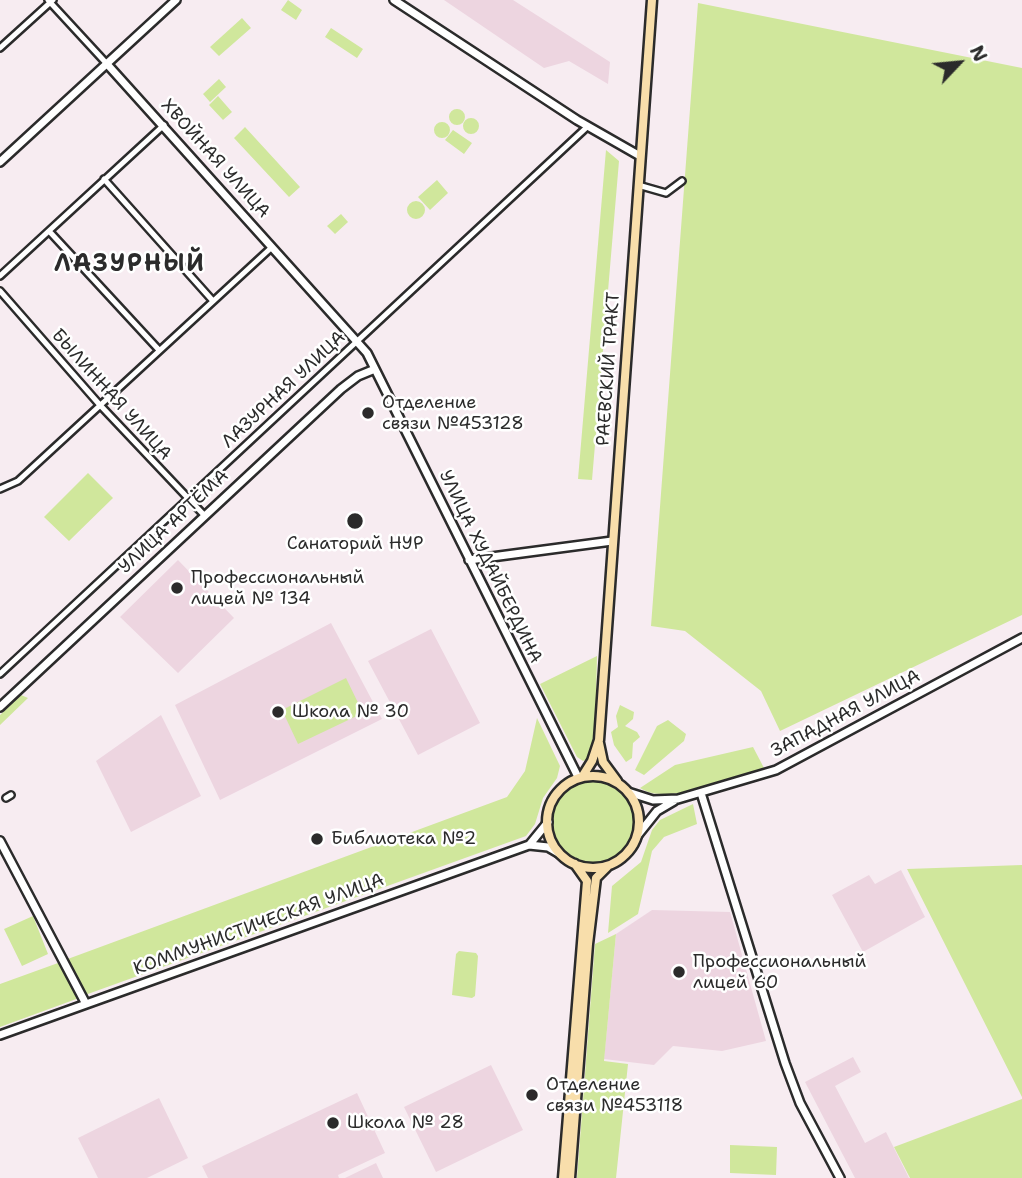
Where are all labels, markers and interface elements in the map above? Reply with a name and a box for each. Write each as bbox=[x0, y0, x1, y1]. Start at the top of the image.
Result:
north arrow bbox=[924, 28, 994, 98]
text: N bbox=[964, 41, 993, 66]
street label: ХВОЙНАЯ УЛИЦА bbox=[156, 95, 274, 223]
district label: ЛАЗУРНЫЙ bbox=[55, 251, 205, 279]
street label: РАЕВСКИЙ ТРАКТ bbox=[593, 291, 625, 447]
street label: БЫЛИННАЯ УЛИЦА bbox=[46, 325, 176, 465]
street label: ЛАЗУРНАЯ УЛИЦА bbox=[218, 327, 350, 453]
place label: Отделение связи №453128 bbox=[382, 392, 524, 434]
marker: Отделение связи №453128 bbox=[360, 405, 376, 421]
street label: УЛИЦА АРТЁМА bbox=[115, 466, 233, 578]
street label: УЛИЦА ХУДАЙБЕРДИНА bbox=[434, 467, 546, 667]
marker: Санаторий НУР bbox=[345, 511, 365, 531]
place label: Санаторий НУР bbox=[287, 533, 423, 555]
place label: Профессиональный лицей № 134 bbox=[191, 567, 364, 610]
marker: Профессиональный лицей № 134 bbox=[169, 580, 185, 596]
street label: ЗАПАДНАЯ УЛИЦА bbox=[768, 666, 924, 762]
place label: Школа № 30 bbox=[292, 701, 409, 723]
marker: Школа № 30 bbox=[270, 704, 286, 720]
place label: Библиотека №2 bbox=[331, 828, 476, 850]
marker: Библиотека №2 bbox=[309, 831, 325, 847]
street label: КОММУНИСТИЧЕСКАЯ УЛИЦА bbox=[131, 870, 387, 980]
place label: Профессиональный лицей 60 bbox=[693, 951, 866, 993]
marker: Профессиональный лицей 60 bbox=[671, 964, 687, 980]
place label: Отделение связи №453118 bbox=[546, 1074, 683, 1116]
marker: Отделение связи №453118 bbox=[524, 1087, 540, 1103]
place label: Школа № 28 bbox=[347, 1112, 464, 1134]
marker: Школа № 28 bbox=[325, 1115, 341, 1131]

